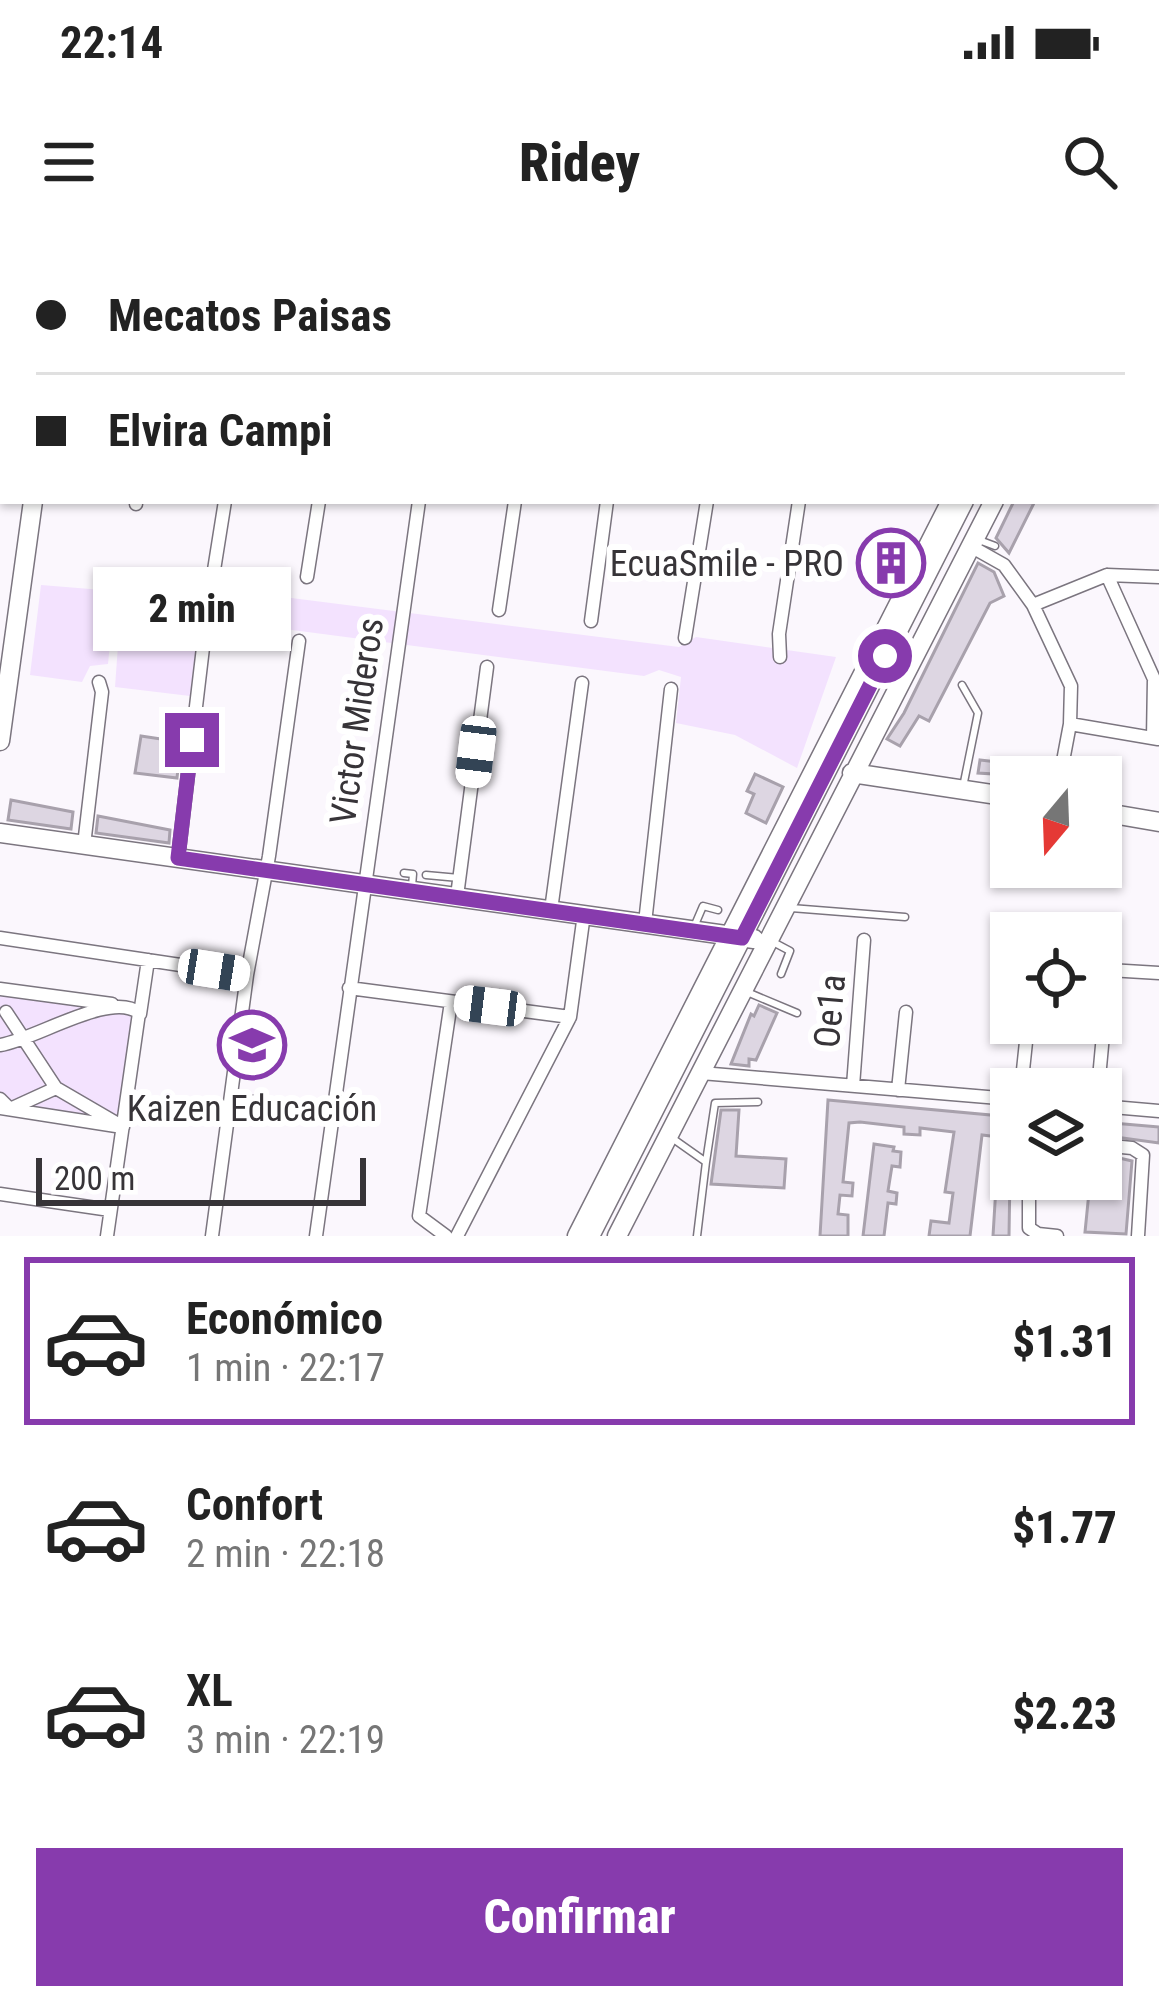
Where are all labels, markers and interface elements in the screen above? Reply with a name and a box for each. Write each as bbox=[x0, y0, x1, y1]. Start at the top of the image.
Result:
text: 22:14 bbox=[60, 16, 163, 69]
icon: menu bbox=[36, 129, 102, 195]
icon: search bbox=[1057, 129, 1123, 195]
text: Ridey bbox=[519, 131, 640, 194]
text: Mecatos Paisas bbox=[108, 289, 392, 342]
text: Elvira Campi bbox=[108, 404, 333, 457]
building icon: EcuaSmile - PRO bbox=[856, 528, 926, 598]
place label: EcuaSmile - PRO bbox=[610, 543, 844, 585]
callout: 2 min bbox=[93, 566, 291, 650]
text: 2 min bbox=[149, 586, 235, 632]
street label: Victor Mideros bbox=[322, 615, 392, 827]
route start bbox=[858, 629, 912, 683]
route end bbox=[165, 713, 219, 767]
car bbox=[454, 714, 498, 790]
north arrow bbox=[990, 756, 1122, 888]
map controls bbox=[990, 756, 1122, 1200]
button: locate bbox=[990, 912, 1122, 1044]
car bbox=[176, 947, 252, 993]
street label: Oe1a bbox=[806, 973, 854, 1050]
car bbox=[452, 984, 528, 1028]
school or university icon: Kaizen Educación bbox=[217, 1010, 287, 1080]
button: layers bbox=[990, 1068, 1122, 1200]
place label: Kaizen Educación bbox=[127, 1088, 377, 1130]
scale bar bbox=[36, 1152, 366, 1205]
text: 200 m bbox=[54, 1159, 135, 1198]
icon: car bbox=[42, 1287, 150, 1395]
text: Económico bbox=[186, 1292, 383, 1345]
text: $1.31 bbox=[1012, 1315, 1117, 1368]
text: 1 min · 22:17 bbox=[186, 1345, 385, 1391]
icon: car bbox=[42, 1473, 150, 1581]
text: Confort bbox=[186, 1478, 323, 1531]
text: $1.77 bbox=[1012, 1501, 1117, 1554]
text: 2 min · 22:18 bbox=[186, 1531, 385, 1577]
icon: car bbox=[42, 1659, 150, 1767]
text: XL bbox=[186, 1664, 233, 1717]
text: $2.23 bbox=[1012, 1687, 1117, 1740]
text: 3 min · 22:19 bbox=[186, 1717, 385, 1763]
button: Confirmar bbox=[36, 1848, 1123, 1986]

